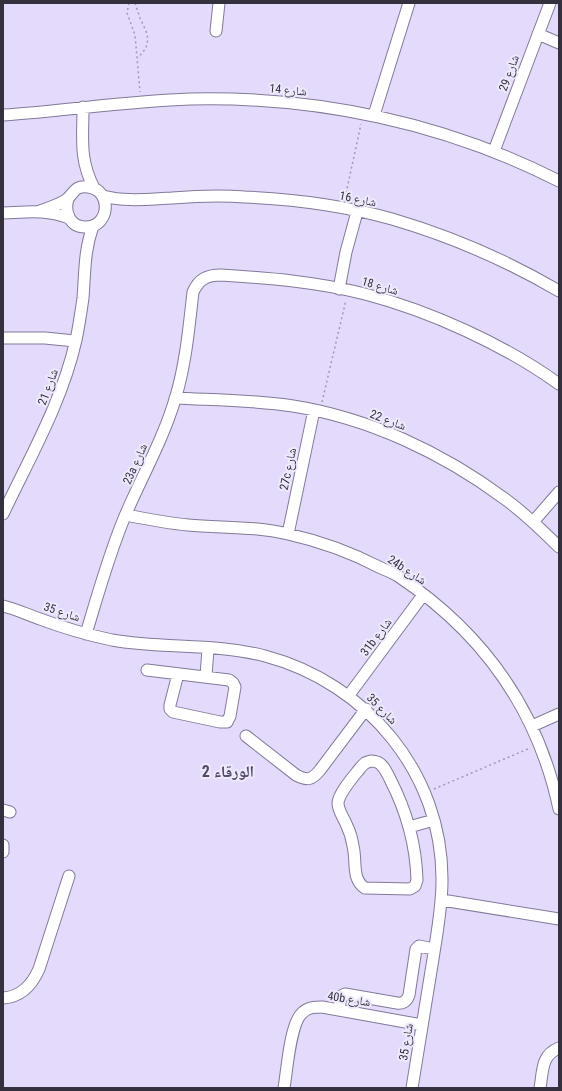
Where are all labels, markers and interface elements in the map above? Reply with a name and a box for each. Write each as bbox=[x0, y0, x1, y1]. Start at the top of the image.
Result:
street label: شارع 29 bbox=[496, 53, 523, 93]
street label: شارع 14 bbox=[269, 81, 307, 100]
street label: شارع 16 bbox=[338, 189, 378, 210]
street label: شارع 18 bbox=[360, 274, 400, 299]
street label: شارع 21 bbox=[35, 367, 62, 407]
street label: شارع 22 bbox=[368, 407, 408, 434]
street label: 23a شارع bbox=[120, 441, 151, 487]
street label: 27c شارع bbox=[277, 446, 300, 492]
street label: 24b شارع bbox=[384, 552, 429, 589]
street label: شارع 35 bbox=[42, 600, 82, 625]
street label: 31b شارع bbox=[357, 615, 395, 659]
street label: شارع 35 bbox=[363, 691, 400, 728]
district label: الورقاء 2 bbox=[202, 762, 254, 781]
street label: 40b شارع bbox=[326, 989, 372, 1010]
street label: شارع 35 bbox=[396, 1022, 417, 1062]

